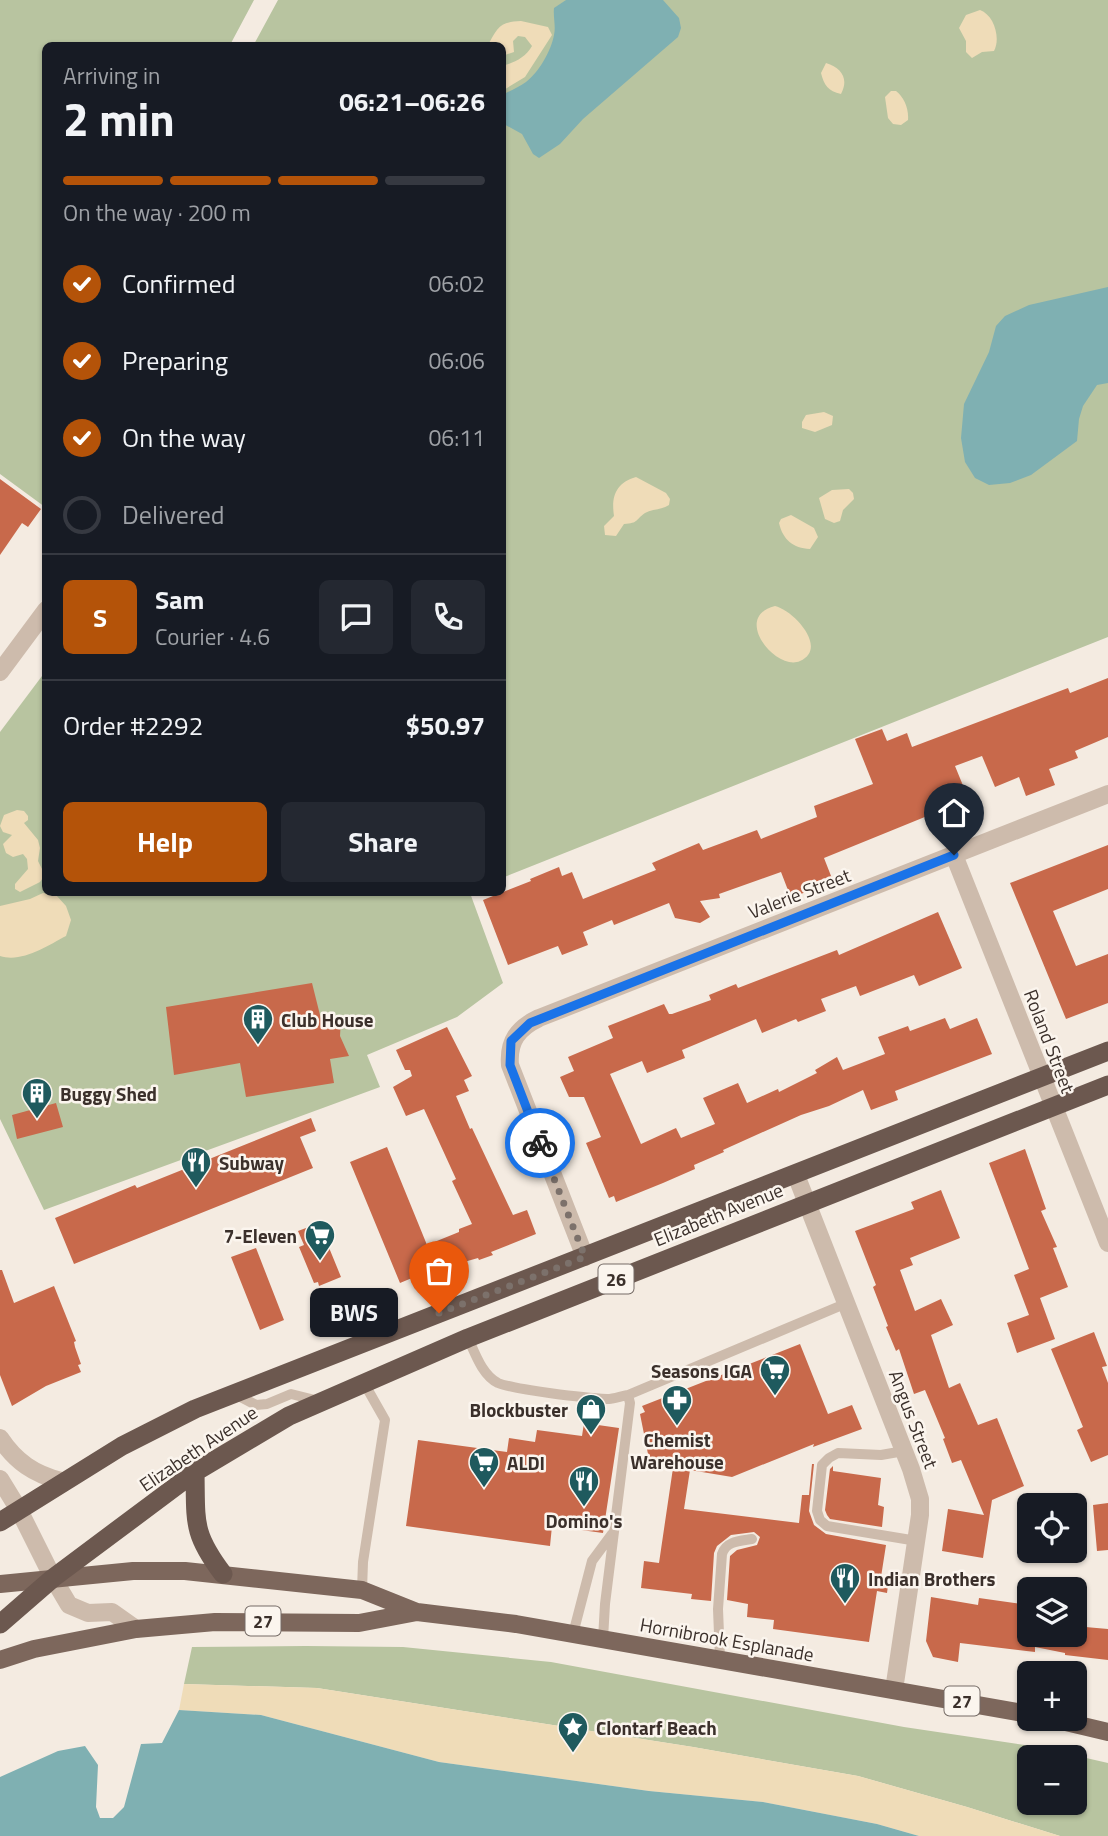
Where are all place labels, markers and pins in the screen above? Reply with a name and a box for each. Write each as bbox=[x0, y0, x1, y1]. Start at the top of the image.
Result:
pin bbox=[924, 783, 984, 855]
building icon: Club House bbox=[241, 1002, 275, 1046]
place label: Club House bbox=[281, 1005, 374, 1034]
building icon: Buggy Shed bbox=[20, 1076, 54, 1120]
place label: Buggy Shed bbox=[60, 1079, 157, 1108]
restaurant icon: Subway bbox=[179, 1145, 213, 1189]
place label: Subway bbox=[219, 1148, 284, 1177]
supermarket icon: 7-Eleven bbox=[303, 1218, 337, 1262]
place label: 7-Eleven bbox=[224, 1221, 297, 1250]
pin bbox=[409, 1241, 469, 1313]
callout: BWS bbox=[310, 1288, 397, 1338]
supermarket icon: Seasons IGA bbox=[758, 1353, 792, 1397]
place label: Seasons IGA bbox=[651, 1356, 753, 1385]
pharmacy icon: Chemist Warehouse bbox=[660, 1383, 694, 1427]
shop icon: Blockbuster bbox=[574, 1392, 608, 1436]
place label: Blockbuster bbox=[469, 1395, 568, 1424]
place label: Chemist Warehouse bbox=[630, 1425, 724, 1476]
supermarket icon: ALDI bbox=[467, 1445, 501, 1489]
place label: ALDI bbox=[507, 1448, 545, 1477]
restaurant icon: Domino's bbox=[567, 1464, 601, 1508]
place label: Domino's bbox=[546, 1506, 623, 1535]
restaurant icon: Indian Brothers bbox=[828, 1561, 862, 1605]
place label: Indian Brothers bbox=[868, 1564, 996, 1593]
place icon: Clontarf Beach bbox=[556, 1710, 590, 1754]
place label: Clontarf Beach bbox=[596, 1713, 717, 1742]

